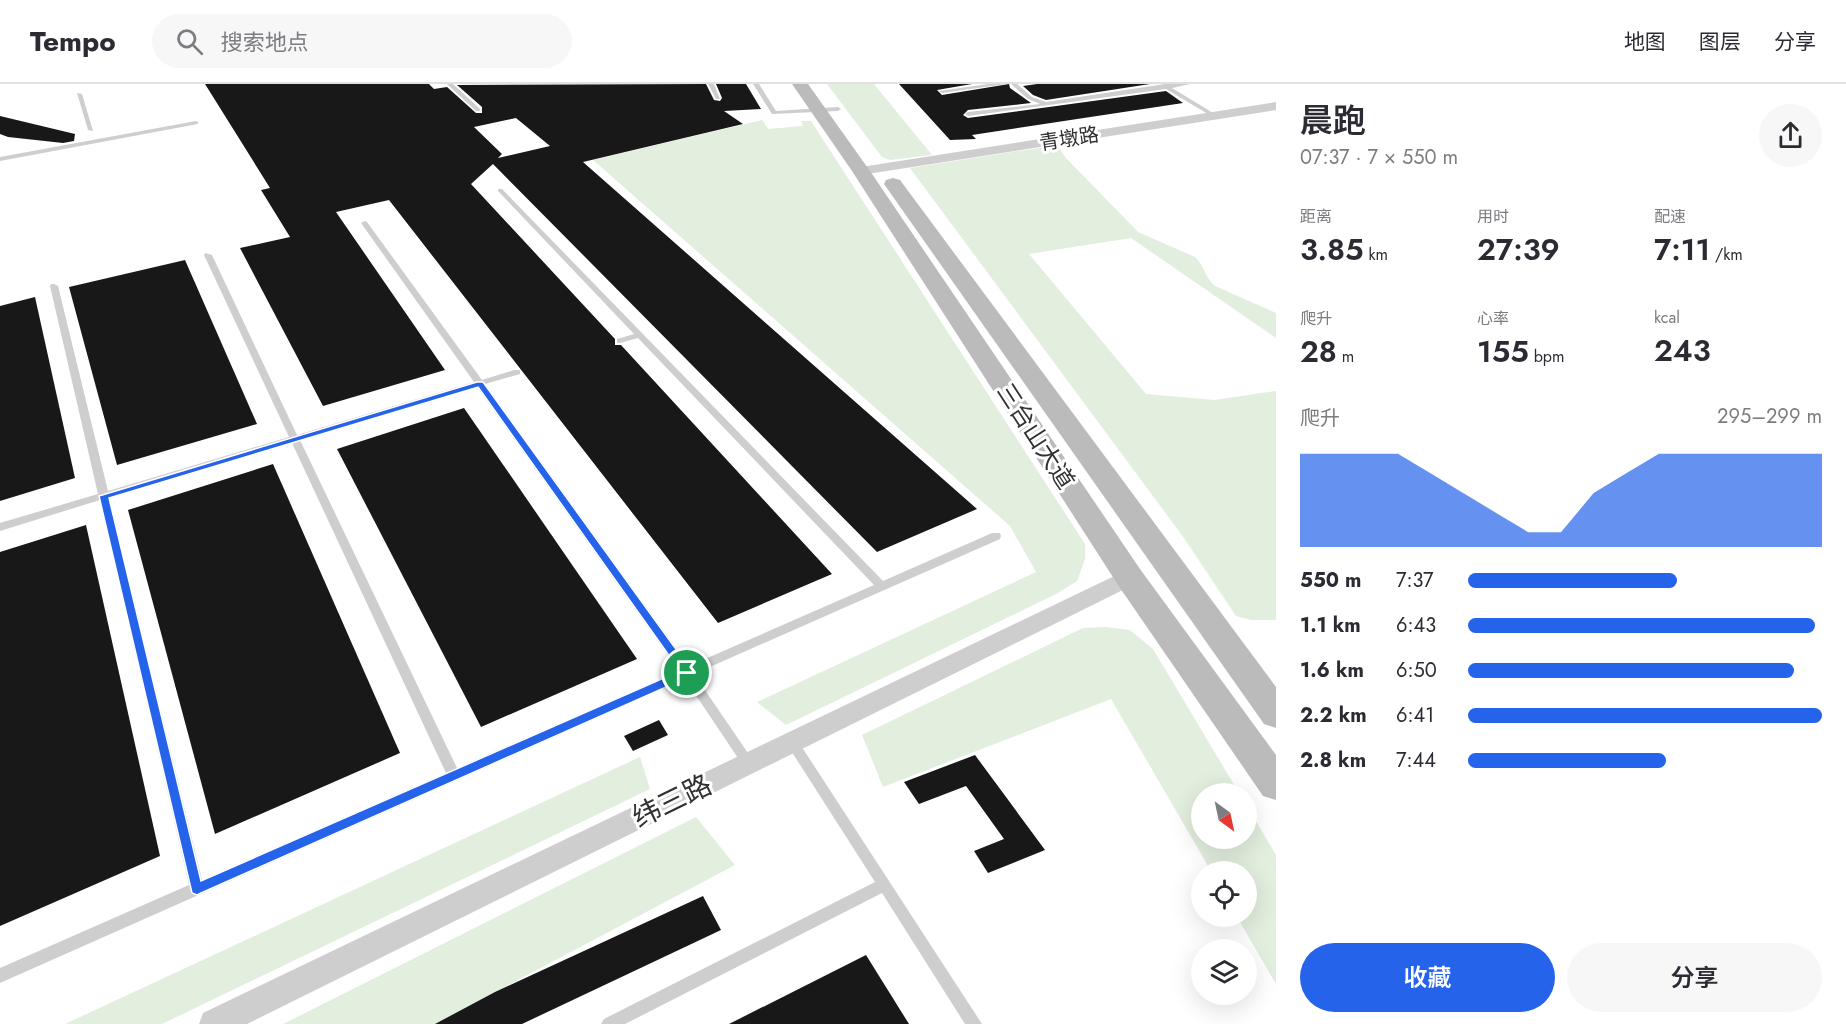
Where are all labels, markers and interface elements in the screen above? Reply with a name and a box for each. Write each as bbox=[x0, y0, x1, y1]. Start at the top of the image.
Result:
search box bbox=[152, 14, 572, 68]
text: Tempo bbox=[30, 21, 116, 62]
icon: search bbox=[173, 25, 206, 58]
text: 搜索地点 bbox=[221, 26, 309, 58]
text: 地图 bbox=[1624, 27, 1666, 57]
text: 图层 bbox=[1699, 27, 1741, 57]
text: 分享 bbox=[1774, 27, 1816, 57]
text: 晨跑 bbox=[1300, 97, 1366, 144]
button: share bbox=[1759, 104, 1822, 167]
street label: 青墩路 bbox=[1037, 120, 1101, 158]
text: 07:37 · 7 × 550 m bbox=[1300, 143, 1458, 172]
text: 距离 bbox=[1300, 205, 1332, 228]
text: 用时 bbox=[1477, 205, 1509, 228]
text: 配速 bbox=[1654, 205, 1686, 228]
text: 3.85 bbox=[1300, 228, 1364, 271]
text: 27:39 bbox=[1477, 228, 1560, 271]
text: 7:11 bbox=[1654, 228, 1710, 271]
text: km bbox=[1364, 243, 1388, 266]
text: /km bbox=[1710, 243, 1743, 266]
text: kcal bbox=[1654, 306, 1680, 329]
text: 爬升 bbox=[1300, 307, 1332, 330]
text: 心率 bbox=[1477, 307, 1509, 330]
text: 243 bbox=[1654, 329, 1711, 372]
text: 28 bbox=[1300, 330, 1337, 373]
text: 155 bbox=[1477, 330, 1529, 373]
text: m bbox=[1337, 345, 1354, 368]
text: bpm bbox=[1529, 345, 1564, 368]
street label: 三台山大道 bbox=[989, 376, 1083, 496]
text: 295–299 m bbox=[1717, 402, 1822, 431]
text: 爬升 bbox=[1300, 404, 1340, 433]
text: 550 m bbox=[1300, 566, 1361, 595]
text: 7:37 bbox=[1396, 566, 1434, 595]
text: 1.1 km bbox=[1300, 611, 1361, 640]
text: 6:43 bbox=[1396, 611, 1436, 640]
pin bbox=[661, 647, 712, 698]
icon: arrive bbox=[670, 656, 703, 689]
text: 1.6 km bbox=[1300, 656, 1364, 685]
text: 6:50 bbox=[1396, 656, 1437, 685]
text: 2.2 km bbox=[1300, 701, 1367, 730]
text: 6:41 bbox=[1396, 701, 1434, 730]
text: 2.8 km bbox=[1300, 746, 1366, 775]
text: 7:44 bbox=[1396, 746, 1436, 775]
street label: 纬三路 bbox=[625, 764, 719, 838]
north arrow bbox=[1191, 783, 1257, 849]
map controls bbox=[1191, 783, 1257, 1005]
button: locate bbox=[1191, 861, 1257, 927]
button: layers bbox=[1191, 939, 1257, 1005]
button: 收藏 bbox=[1300, 943, 1555, 1012]
button: 分享 bbox=[1567, 943, 1822, 1012]

